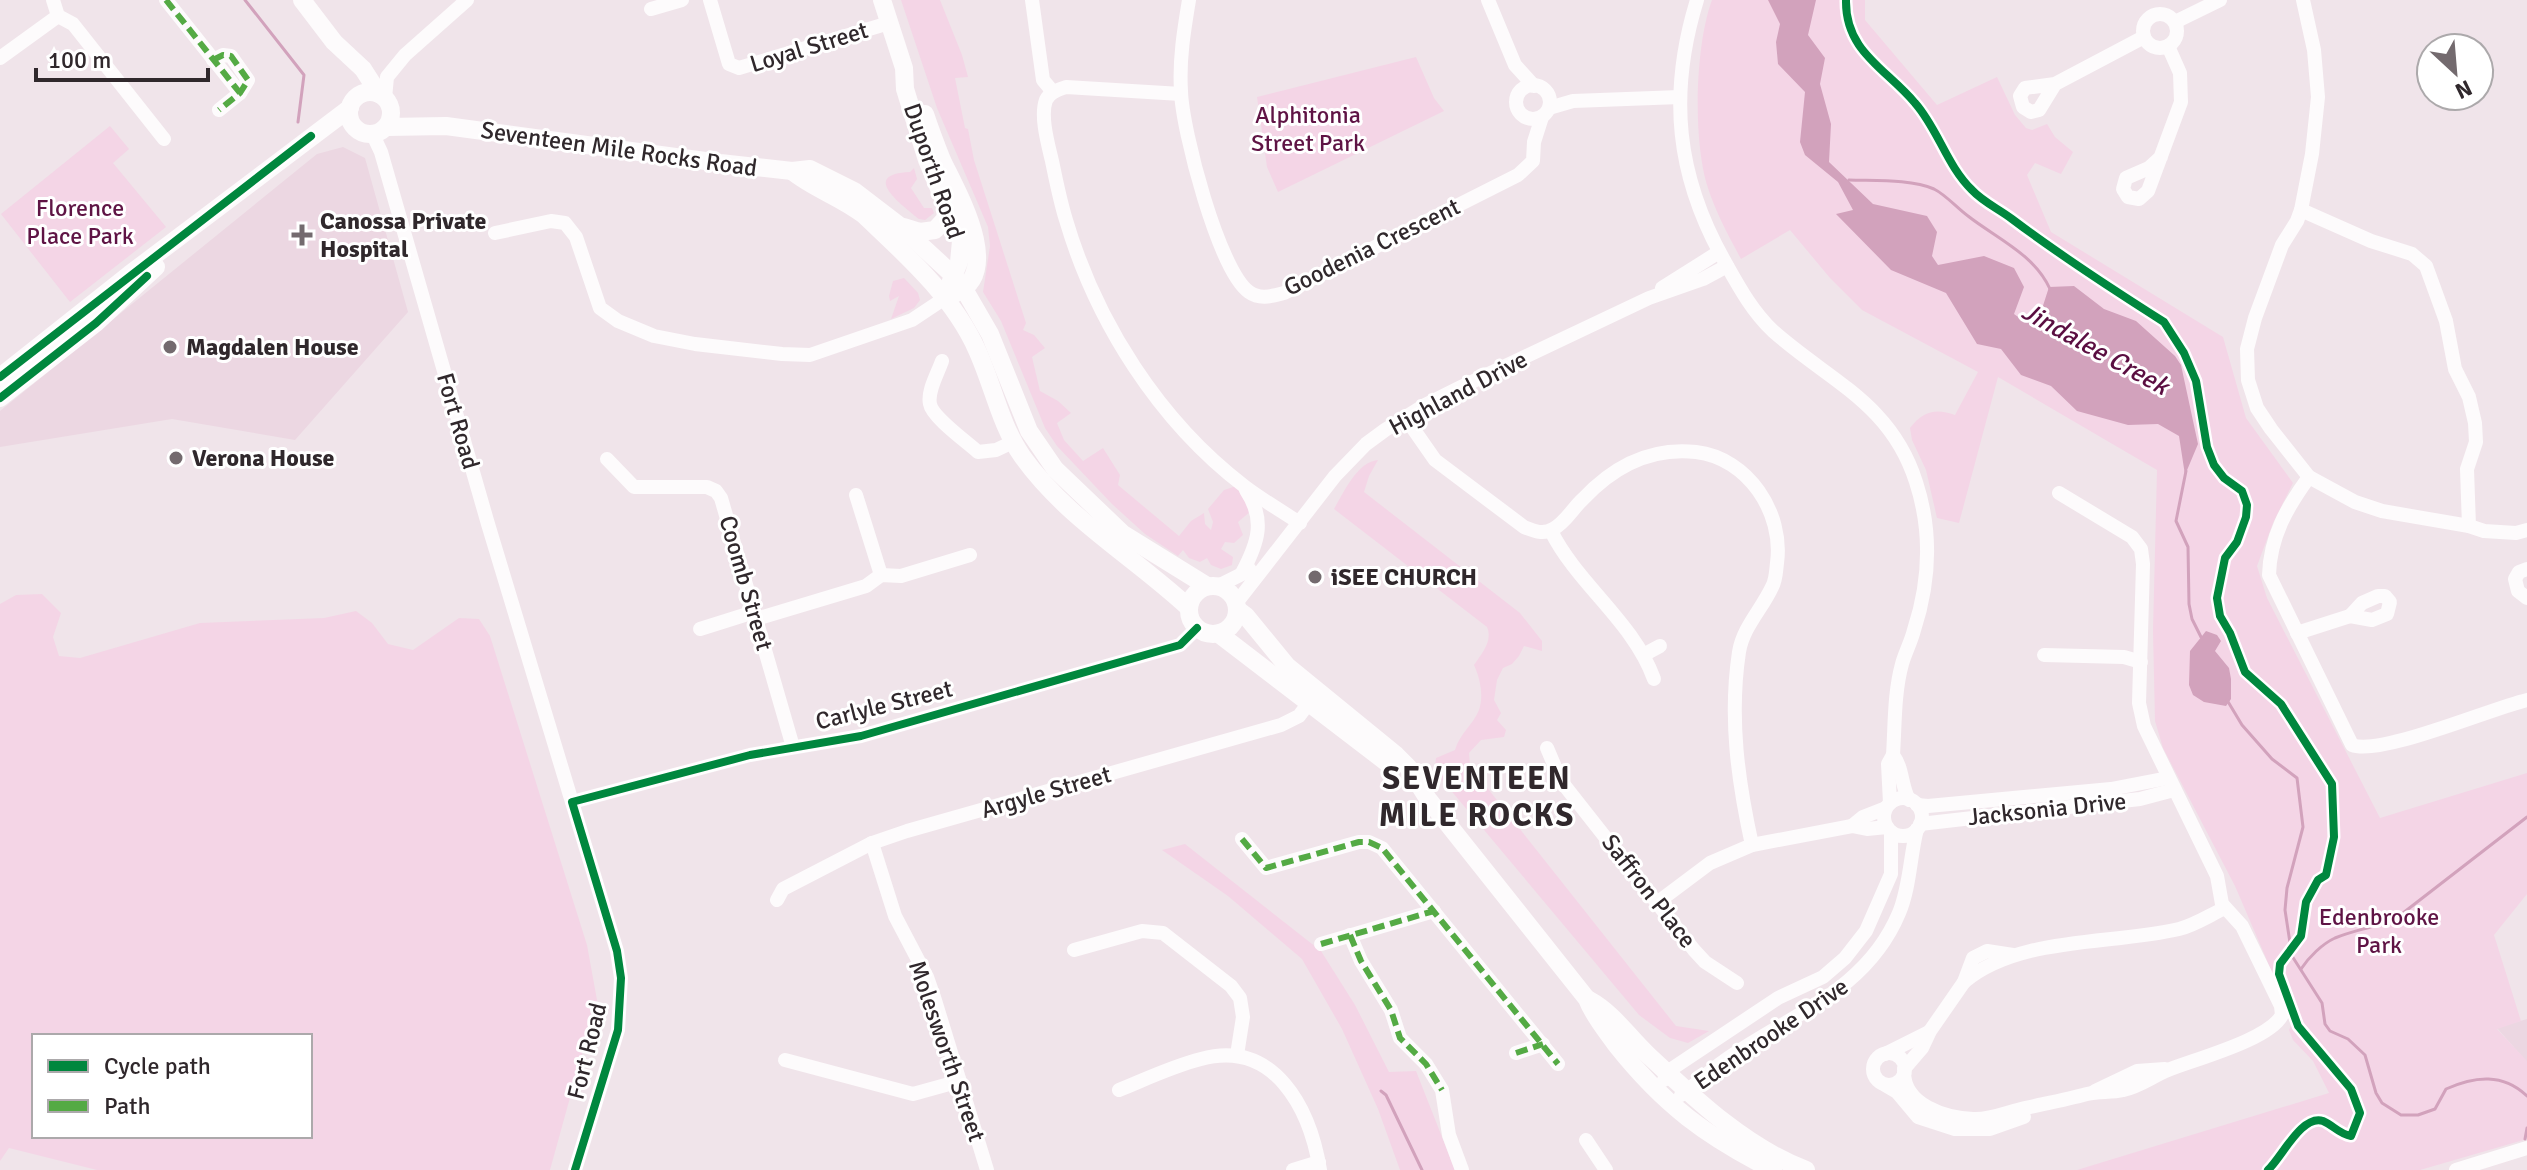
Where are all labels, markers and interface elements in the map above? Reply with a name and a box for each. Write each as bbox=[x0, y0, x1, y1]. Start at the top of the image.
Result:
street label: Loyal Street bbox=[746, 15, 872, 79]
scale bar bbox=[36, 32, 208, 82]
north arrow bbox=[2415, 32, 2495, 112]
text: 100 m bbox=[48, 45, 111, 75]
text: N bbox=[2451, 74, 2476, 105]
street label: Duporth Road bbox=[897, 99, 971, 243]
park label: Alphitonia Street Park bbox=[1251, 100, 1365, 158]
street label: Seventeen Mile Rocks Road bbox=[479, 115, 759, 183]
street label: Goodenia Crescent bbox=[1279, 191, 1465, 303]
park label: Florence Place Park bbox=[26, 193, 134, 251]
place label: Canossa Private Hospital bbox=[320, 206, 487, 264]
marker: Canossa Private Hospital bbox=[291, 224, 313, 246]
water label: Jindalee Creek bbox=[2016, 296, 2176, 403]
place label: Magdalen House bbox=[186, 332, 359, 362]
marker: Magdalen House bbox=[161, 338, 179, 356]
street label: Highland Drive bbox=[1384, 344, 1532, 442]
street label: Fort Road bbox=[430, 369, 486, 473]
place label: Verona House bbox=[192, 443, 335, 473]
marker: Verona House bbox=[167, 449, 185, 467]
street label: Coomb Street bbox=[712, 512, 780, 654]
place label: iSEE CHURCH bbox=[1331, 562, 1477, 592]
marker: iSEE CHURCH bbox=[1306, 568, 1324, 586]
street label: Carlyle Street bbox=[812, 674, 956, 736]
street label: Argyle Street bbox=[978, 759, 1114, 825]
district label: SEVENTEEN MILE ROCKS bbox=[1379, 759, 1575, 835]
street label: Jacksonia Drive bbox=[1966, 786, 2128, 832]
street label: Saffron Place bbox=[1595, 828, 1703, 954]
park label: Edenbrooke Park bbox=[2319, 902, 2439, 960]
street label: Molesworth Street bbox=[902, 957, 992, 1145]
street label: Edenbrooke Drive bbox=[1688, 971, 1854, 1097]
street label: Fort Road bbox=[561, 999, 613, 1103]
legend bbox=[32, 1034, 312, 1138]
text: Cycle path bbox=[104, 1051, 211, 1081]
text: Path bbox=[104, 1091, 150, 1121]

